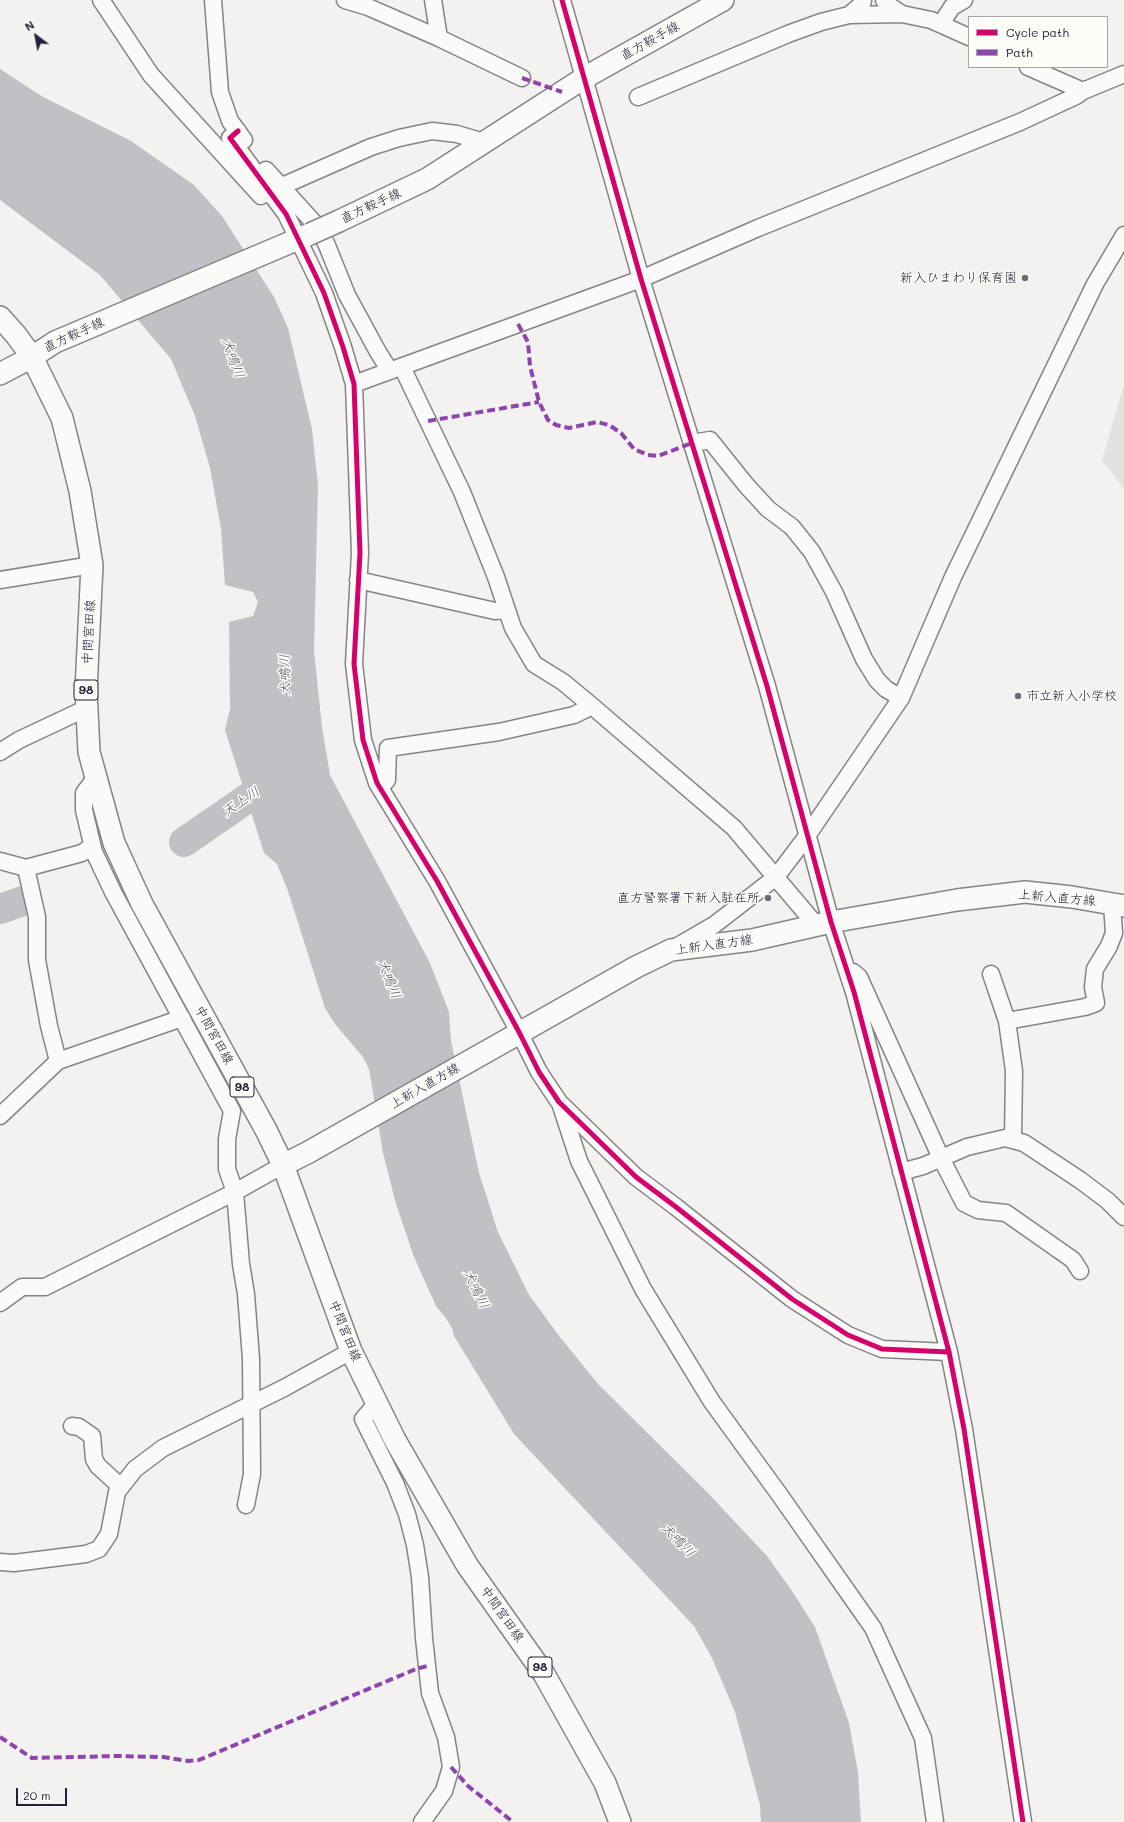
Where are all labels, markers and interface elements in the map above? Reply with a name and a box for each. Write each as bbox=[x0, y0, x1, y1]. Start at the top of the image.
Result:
north arrow bbox=[16, 16, 56, 56]
legend bbox=[968, 16, 1108, 68]
text: N bbox=[22, 17, 37, 34]
street label: 直方鞍手線 bbox=[618, 18, 682, 64]
text: Cycle path bbox=[1006, 24, 1069, 40]
text: Path bbox=[1006, 44, 1033, 60]
street label: 直方鞍手線 bbox=[338, 185, 404, 227]
place label: 新入ひまわり保育園 bbox=[900, 270, 1017, 286]
marker: 新入ひまわり保育園 bbox=[1020, 273, 1030, 283]
street label: 直方鞍手線 bbox=[41, 314, 107, 356]
water label: 犬鳴川 bbox=[218, 335, 248, 381]
street label: 中間宮田線 bbox=[80, 599, 98, 665]
water label: 犬鳴川 bbox=[276, 654, 294, 696]
road number: 98 bbox=[74, 680, 98, 700]
place label: 市立新入小学校 bbox=[1026, 688, 1117, 704]
marker: 市立新入小学校 bbox=[1013, 691, 1023, 701]
water label: 天上川 bbox=[219, 783, 263, 821]
street label: 上新入直方線 bbox=[1017, 887, 1097, 909]
place label: 直方警察署下新入駐在所 bbox=[617, 890, 760, 906]
marker: 直方警察署下新入駐在所 bbox=[763, 893, 773, 903]
street label: 上新入直方線 bbox=[674, 932, 754, 958]
water label: 犬鳴川 bbox=[373, 956, 405, 1002]
street label: 中間宮田線 bbox=[191, 1003, 237, 1067]
street label: 上新入直方線 bbox=[387, 1060, 463, 1112]
road number: 98 bbox=[230, 1077, 254, 1097]
water label: 犬鳴川 bbox=[459, 1266, 493, 1312]
street label: 中間宮田線 bbox=[326, 1298, 364, 1364]
water label: 犬鳴川 bbox=[657, 1519, 699, 1561]
street label: 中間宮田線 bbox=[477, 1583, 527, 1645]
road number: 98 bbox=[528, 1657, 552, 1677]
scale bar bbox=[18, 1780, 69, 1806]
text: 20 m bbox=[23, 1787, 51, 1803]

